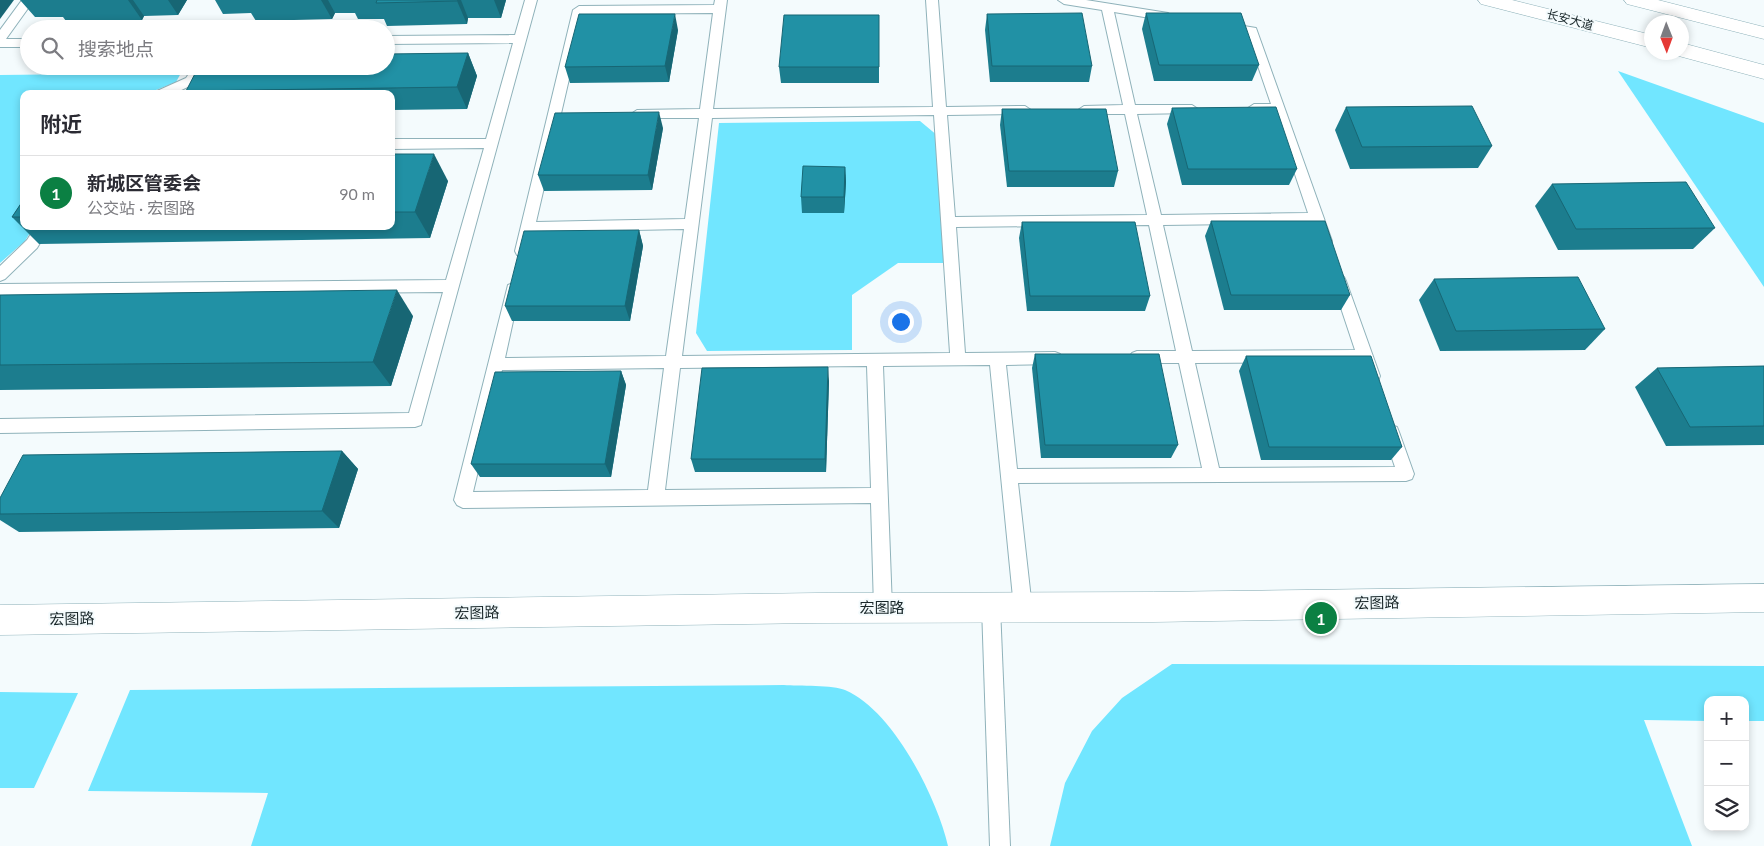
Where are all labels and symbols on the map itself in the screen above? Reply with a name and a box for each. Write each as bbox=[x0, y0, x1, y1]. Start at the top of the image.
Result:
street label: 长安大道 bbox=[1545, 6, 1595, 33]
north arrow bbox=[1644, 15, 1689, 60]
your location bbox=[888, 309, 914, 335]
street label: 宏图路 bbox=[1354, 593, 1400, 611]
street label: 宏图路 bbox=[859, 598, 905, 616]
pin: 1 bbox=[1305, 599, 1337, 637]
street label: 宏图路 bbox=[454, 603, 500, 621]
street label: 宏图路 bbox=[49, 609, 95, 627]

